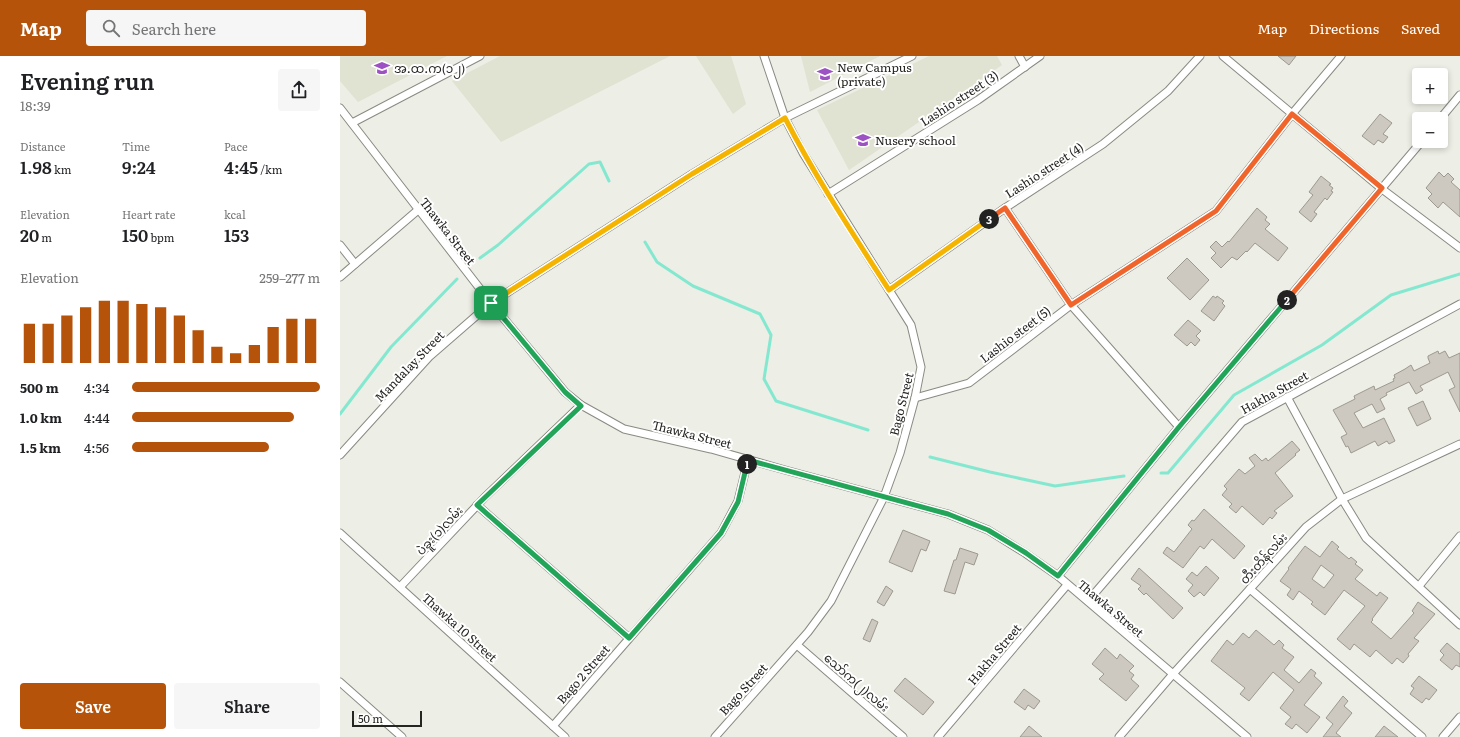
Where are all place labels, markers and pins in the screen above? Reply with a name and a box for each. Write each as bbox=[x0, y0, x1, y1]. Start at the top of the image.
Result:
place label: New Campus (private) bbox=[837, 58, 912, 90]
school or university icon: အ.ထ.က(၁၂) bbox=[373, 59, 391, 77]
place label: အ.ထ.က(၁၂) bbox=[394, 59, 465, 79]
school or university icon: New Campus (private) bbox=[816, 65, 834, 83]
school or university icon: Nusery school bbox=[854, 131, 872, 149]
place label: Nusery school bbox=[875, 131, 956, 149]
pin: 3 bbox=[979, 209, 999, 229]
pin bbox=[474, 286, 508, 320]
pin: 2 bbox=[1277, 290, 1297, 310]
pin: 1 bbox=[737, 454, 757, 474]

